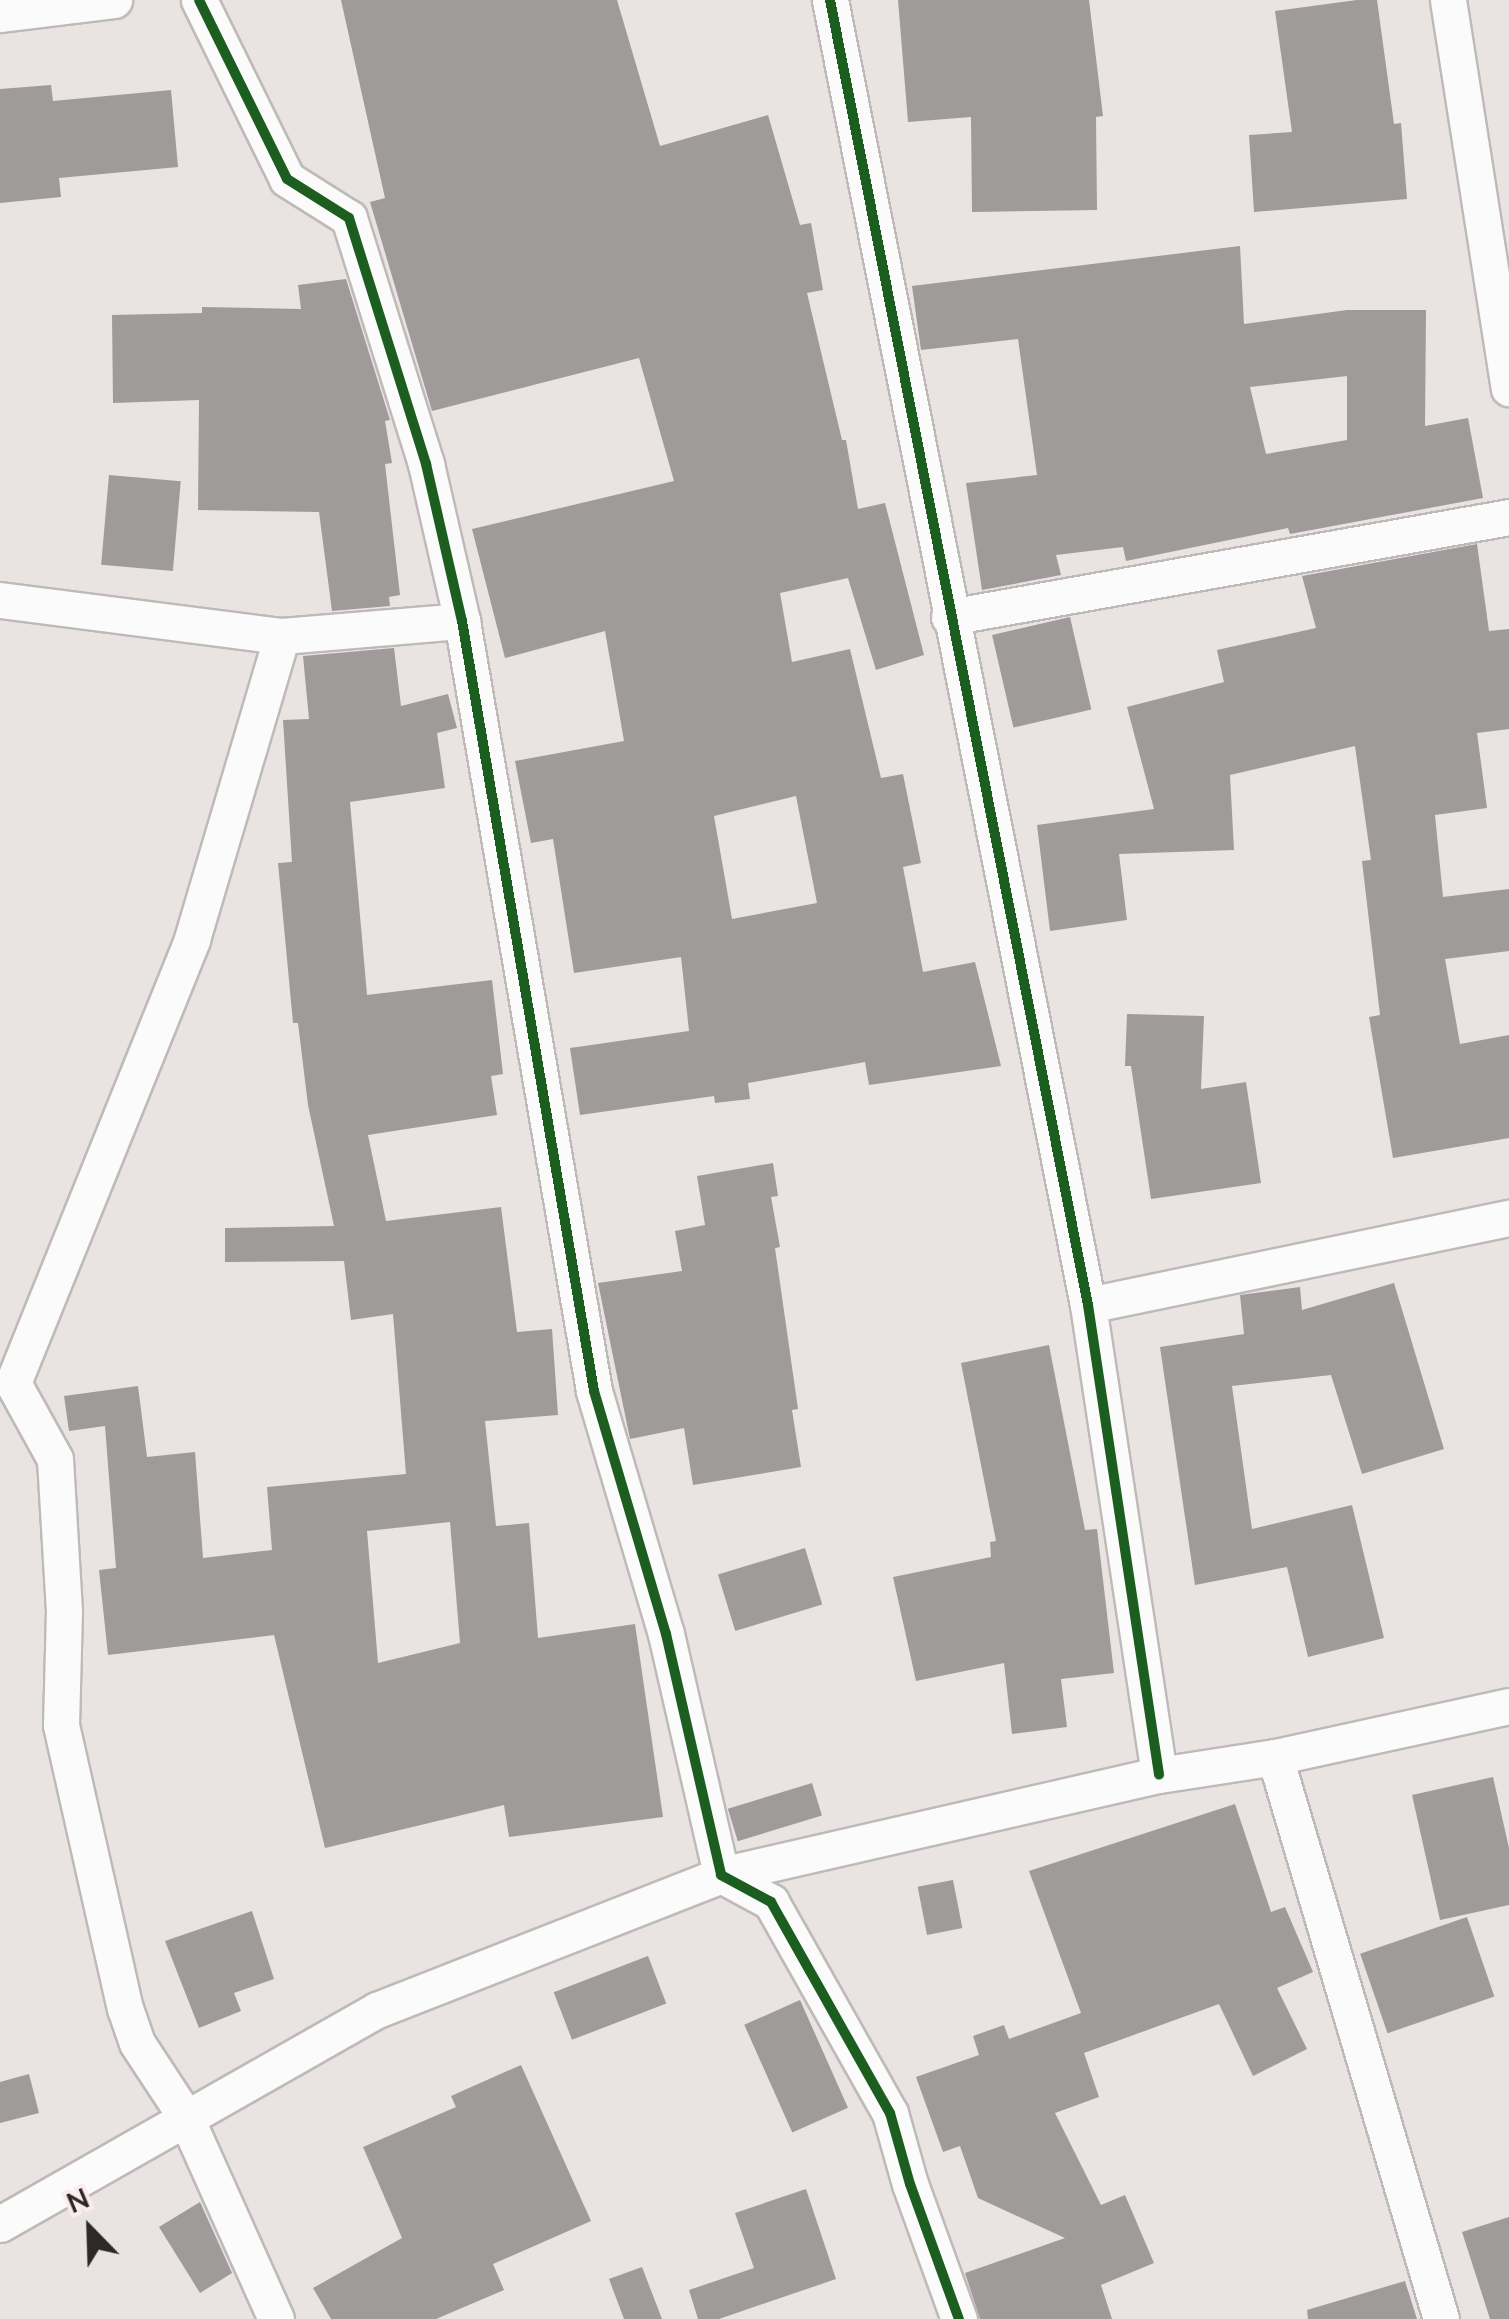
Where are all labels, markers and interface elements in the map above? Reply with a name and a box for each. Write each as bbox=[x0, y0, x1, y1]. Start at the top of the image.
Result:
north arrow bbox=[40, 2179, 140, 2279]
text: N bbox=[61, 2180, 95, 2223]

